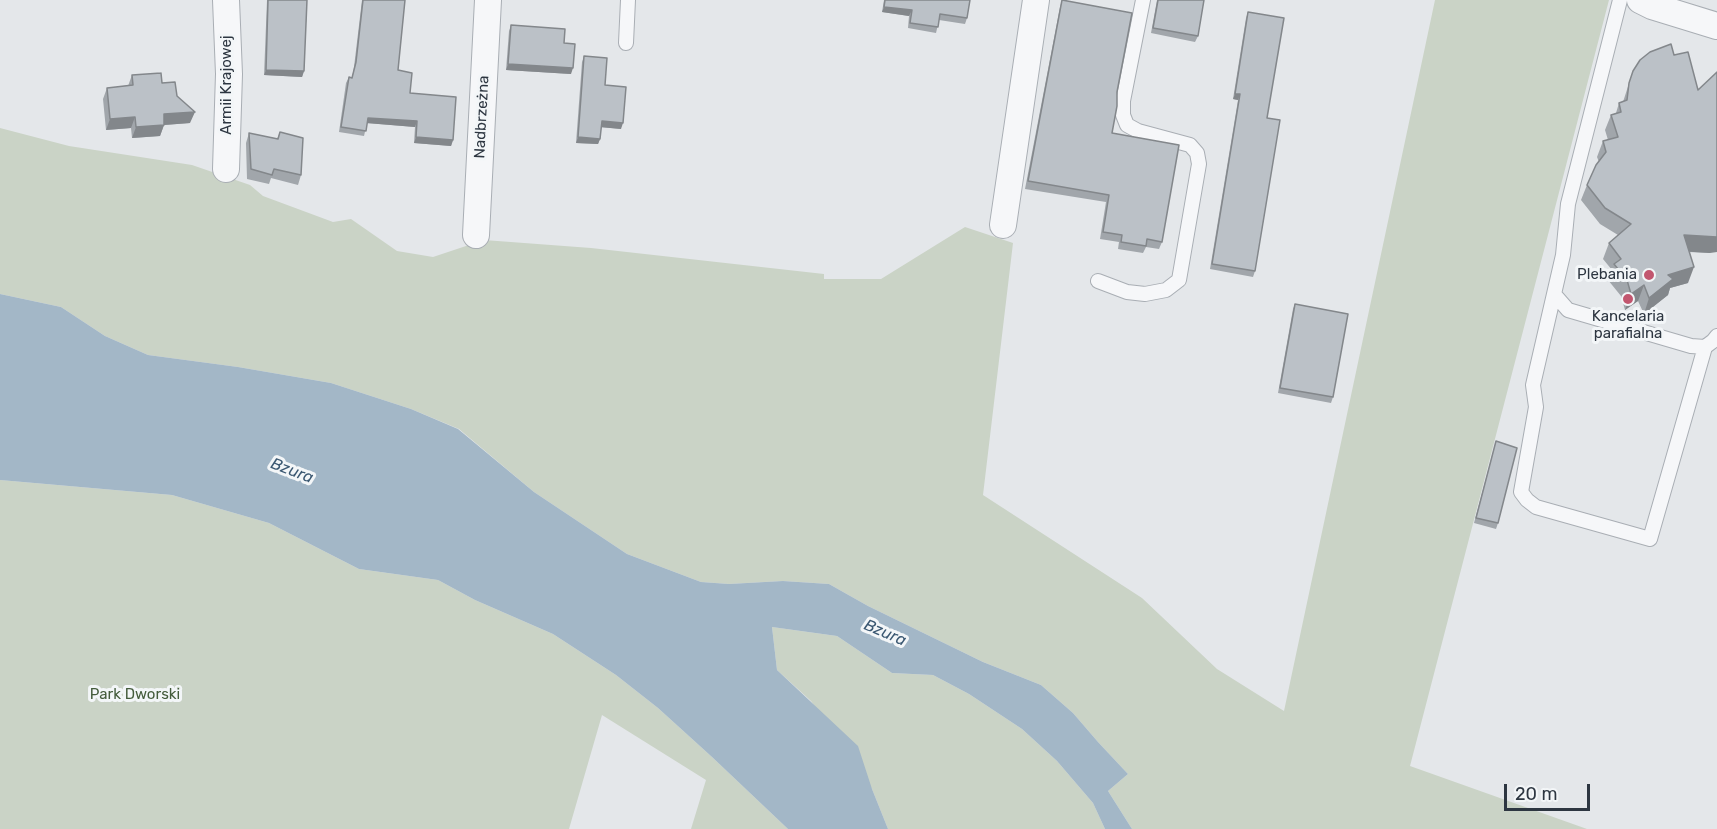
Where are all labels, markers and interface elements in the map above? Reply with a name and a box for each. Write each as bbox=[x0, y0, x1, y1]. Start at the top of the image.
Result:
street label: Armii Krajowej bbox=[218, 35, 236, 135]
street label: Nadbrzeżna bbox=[471, 75, 493, 159]
place label: Plebania bbox=[1577, 266, 1637, 284]
marker: Plebania bbox=[1642, 268, 1656, 282]
marker: Kancelaria parafialna bbox=[1621, 292, 1635, 306]
place label: Kancelaria parafialna bbox=[1592, 308, 1664, 343]
water label: Bzura bbox=[268, 454, 316, 488]
water label: Bzura bbox=[861, 616, 909, 650]
park label: Park Dworski bbox=[90, 686, 180, 704]
scale bar bbox=[1507, 772, 1592, 810]
text: 20 m bbox=[1515, 783, 1557, 805]

